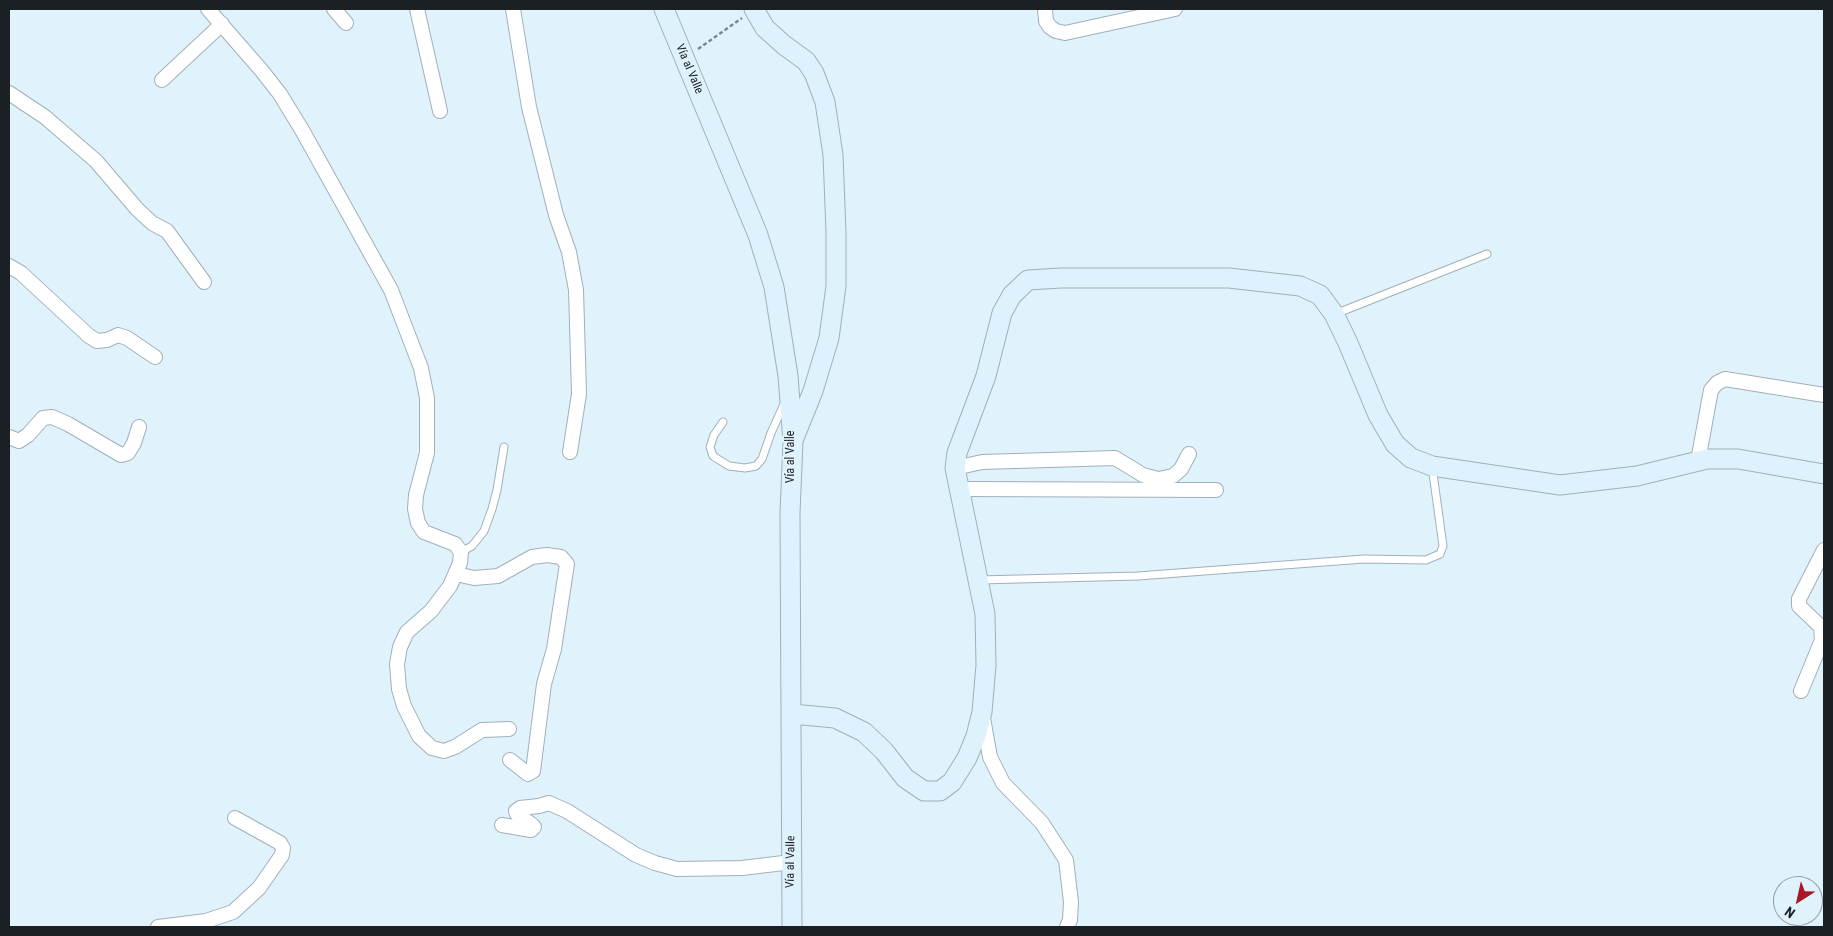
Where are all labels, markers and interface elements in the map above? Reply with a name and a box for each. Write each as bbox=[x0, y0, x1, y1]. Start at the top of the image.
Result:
street label: Vía al Valle bbox=[672, 42, 706, 96]
street label: Vía al Valle bbox=[784, 431, 798, 483]
street label: Vía al Valle bbox=[783, 836, 799, 888]
north arrow bbox=[1773, 876, 1823, 926]
text: N bbox=[1782, 903, 1798, 921]

